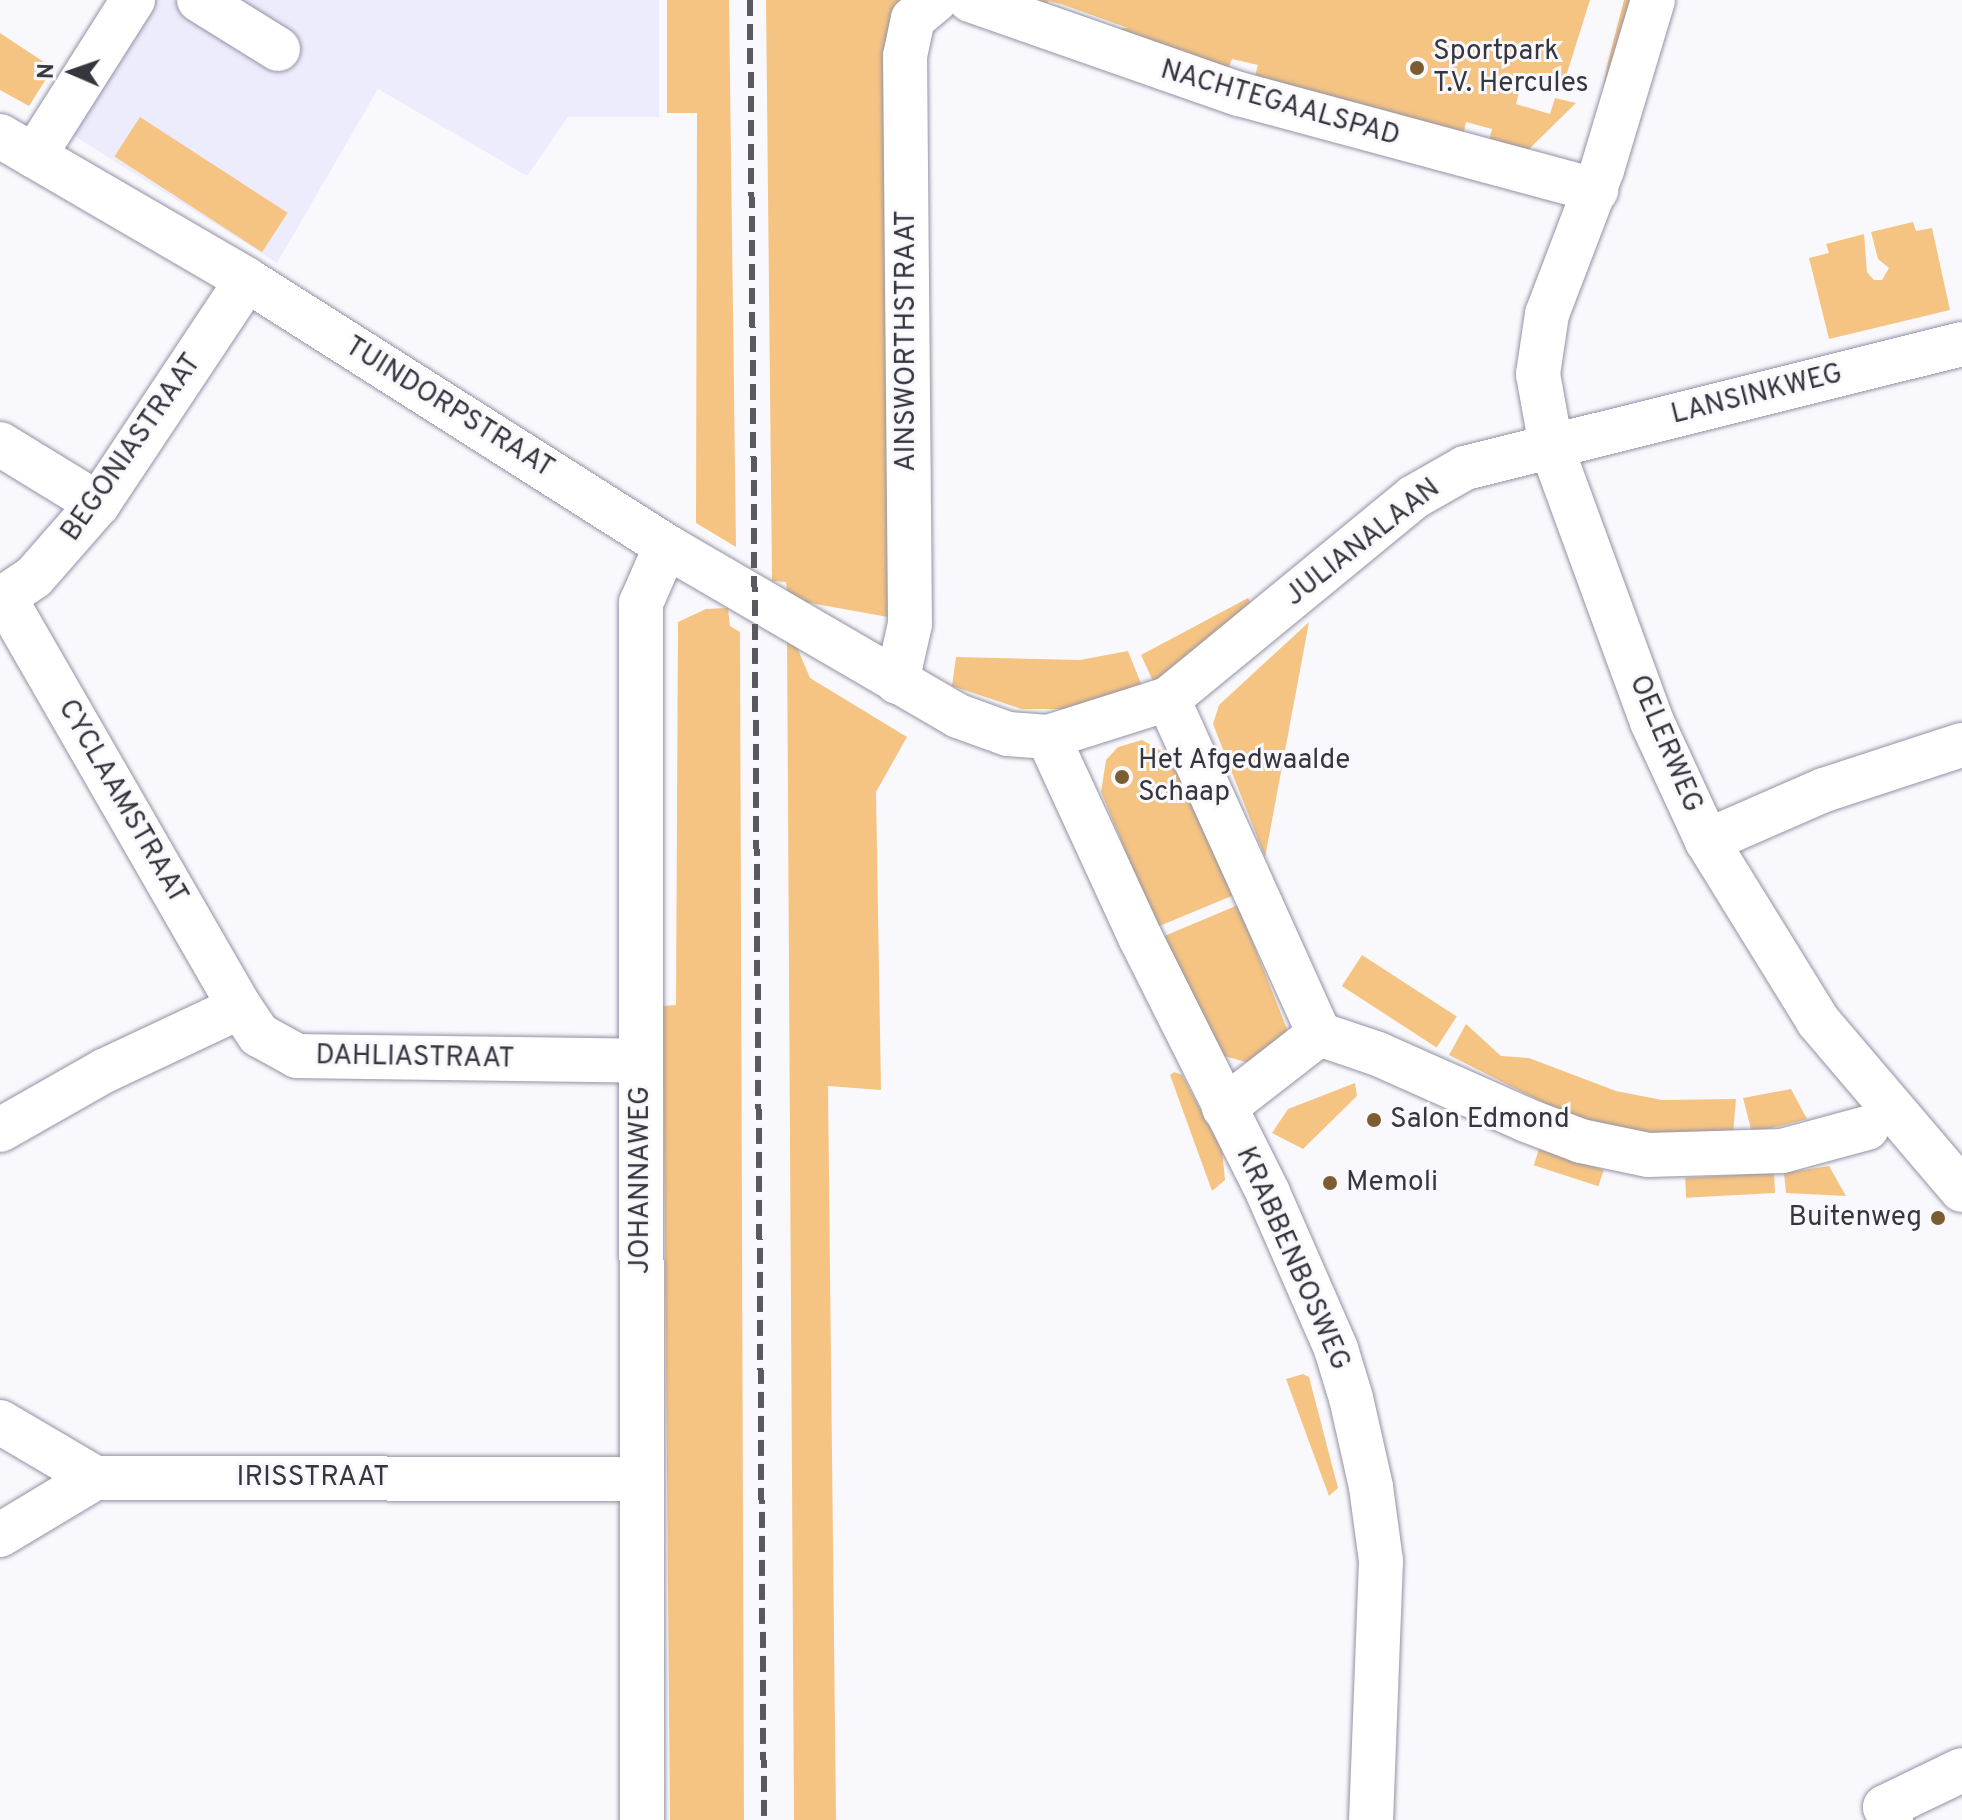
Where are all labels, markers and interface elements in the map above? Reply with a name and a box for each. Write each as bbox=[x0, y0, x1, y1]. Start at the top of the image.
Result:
north arrow bbox=[32, 32, 112, 112]
place label: Sportpark T.V. Hercules bbox=[1433, 35, 1589, 101]
street label: NACHTEGAALSPAD bbox=[1156, 54, 1404, 154]
marker: Sportpark T.V. Hercules bbox=[1408, 59, 1426, 77]
text: N bbox=[34, 63, 61, 80]
street label: AINSWORTHSTRAAT bbox=[890, 210, 924, 472]
street label: TUINDORPSTRAAT bbox=[338, 330, 560, 486]
street label: BEGONIASTRAAT bbox=[55, 348, 209, 548]
street label: LANSINKWEG bbox=[1668, 357, 1846, 433]
street label: JULIANALAAN bbox=[1279, 472, 1447, 614]
street label: OELERWEG bbox=[1621, 670, 1709, 818]
street label: CYCLAAMSTRAAT bbox=[50, 694, 194, 910]
place label: Het Afgedwaalde Schaap bbox=[1138, 744, 1351, 810]
marker: Het Afgedwaalde Schaap bbox=[1113, 768, 1131, 786]
street label: DAHLIASTRAAT bbox=[315, 1039, 515, 1077]
street label: JOHANNAWEG bbox=[624, 1086, 658, 1274]
place label: Salon Edmond bbox=[1390, 1103, 1570, 1137]
marker: Salon Edmond bbox=[1365, 1111, 1383, 1129]
street label: KRABBENBOSWEG bbox=[1228, 1142, 1356, 1376]
place label: Memoli bbox=[1346, 1166, 1438, 1200]
marker: Memoli bbox=[1321, 1174, 1339, 1192]
place label: Buitenweg bbox=[1789, 1201, 1922, 1235]
marker: Buitenweg bbox=[1929, 1209, 1947, 1227]
street label: IRISSTRAAT bbox=[237, 1461, 389, 1495]

